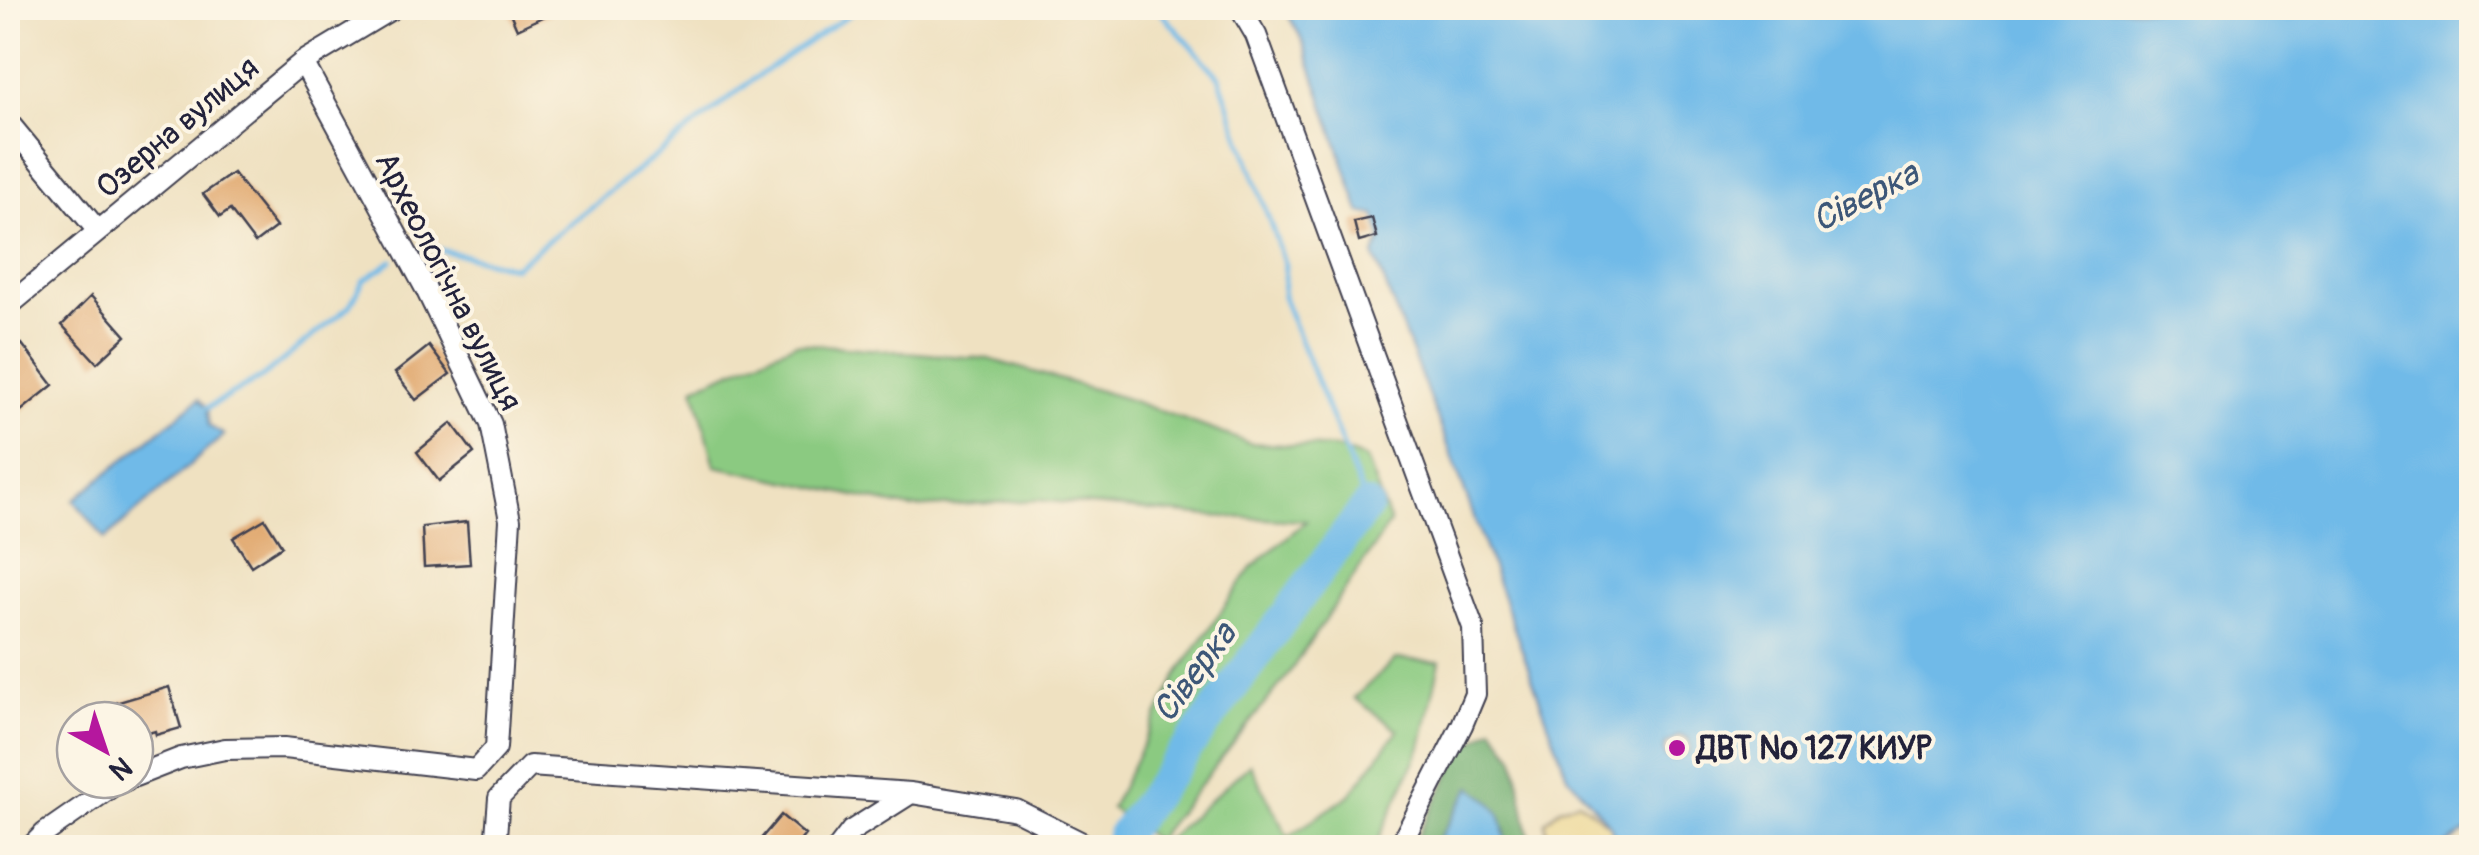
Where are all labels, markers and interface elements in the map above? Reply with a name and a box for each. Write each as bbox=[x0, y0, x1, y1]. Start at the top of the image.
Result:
street label: Озерна вулиця bbox=[88, 48, 267, 207]
street label: Археологічна вулиця bbox=[366, 145, 531, 418]
water label: Сіверка bbox=[1805, 151, 1927, 242]
water label: Сіверка bbox=[1143, 613, 1247, 731]
north arrow bbox=[55, 700, 155, 800]
place label: ДВТ № 127 КИУР bbox=[1695, 729, 1932, 769]
marker: ДВТ № 127 КИУР bbox=[1666, 737, 1688, 759]
text: N bbox=[102, 749, 139, 787]

